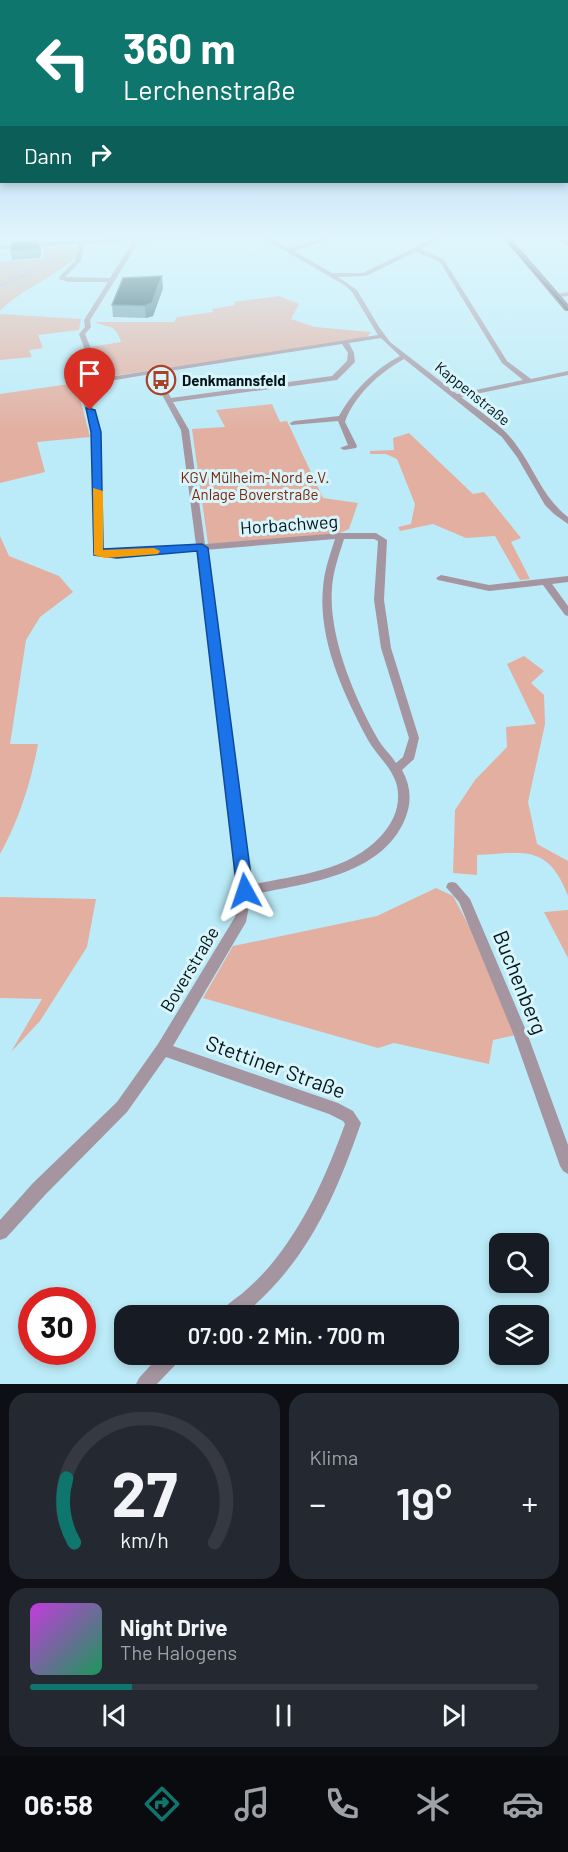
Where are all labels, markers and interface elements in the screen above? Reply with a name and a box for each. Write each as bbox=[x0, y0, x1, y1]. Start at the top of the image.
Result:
text: 360 m bbox=[123, 22, 236, 72]
icon: left bbox=[24, 24, 102, 102]
text: Lerchenstraße bbox=[123, 73, 296, 105]
icon: right bbox=[84, 138, 117, 171]
text: Dann bbox=[24, 142, 72, 168]
pin bbox=[64, 348, 115, 410]
icon: arrive bbox=[73, 357, 106, 390]
street label: Kappenstraße bbox=[432, 357, 514, 429]
bus stop icon: Denkmannsfeld bbox=[145, 364, 177, 396]
place label: Denkmannsfeld bbox=[182, 371, 286, 389]
park label: KGV Mülheim-Nord e.V. Anlage Boverstraße bbox=[181, 468, 329, 503]
street label: Horbachweg bbox=[239, 510, 339, 538]
position arrow bbox=[213, 859, 277, 923]
street label: Boverstraße bbox=[155, 922, 223, 1016]
street label: Buchenberg bbox=[489, 926, 553, 1038]
street label: Stettiner Straße bbox=[203, 1029, 349, 1103]
map controls bbox=[489, 1233, 549, 1365]
button: search bbox=[489, 1233, 549, 1293]
speed limit sign: 30 bbox=[18, 1287, 96, 1365]
button: layers bbox=[489, 1305, 549, 1365]
text: 07:00 · 2 Min. · 700 m bbox=[188, 1322, 385, 1348]
text: Klima bbox=[310, 1445, 358, 1469]
text: 27 bbox=[111, 1455, 177, 1529]
text: 19° bbox=[395, 1475, 452, 1529]
text: − bbox=[310, 1483, 326, 1523]
text: + bbox=[522, 1483, 538, 1523]
text: km/h bbox=[120, 1527, 169, 1552]
text: Night Drive bbox=[120, 1614, 228, 1640]
text: The Halogens bbox=[120, 1640, 237, 1664]
icon: previous bbox=[98, 1699, 131, 1732]
icon: pause bbox=[267, 1699, 300, 1732]
icon: next bbox=[437, 1699, 470, 1732]
icon: directions bbox=[141, 1783, 183, 1825]
icon: music bbox=[231, 1783, 273, 1825]
icon: phone bbox=[321, 1783, 363, 1825]
icon: climate bbox=[412, 1783, 454, 1825]
icon: car bbox=[502, 1783, 544, 1825]
text: 06:58 bbox=[24, 1788, 93, 1820]

